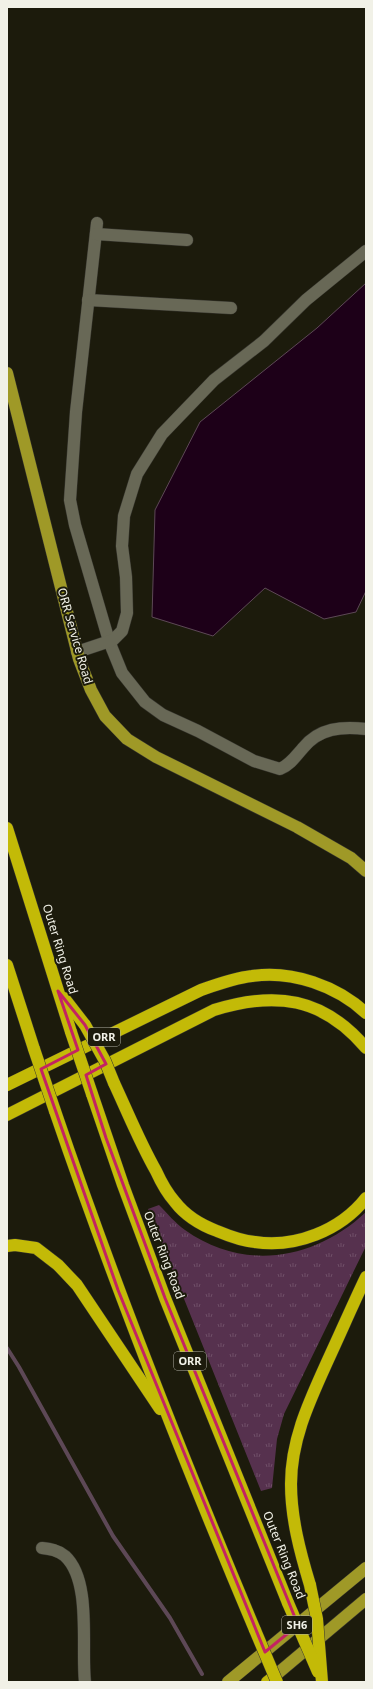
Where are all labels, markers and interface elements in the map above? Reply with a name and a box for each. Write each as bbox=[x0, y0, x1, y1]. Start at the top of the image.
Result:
street label: ORR Service Road bbox=[54, 586, 97, 686]
street label: Outer Ring Road bbox=[39, 902, 82, 996]
road number: ORR bbox=[88, 1028, 120, 1046]
street label: Outer Ring Road bbox=[140, 1208, 189, 1301]
road number: ORR bbox=[174, 1352, 206, 1370]
street label: Outer Ring Road bbox=[259, 1508, 310, 1601]
road number: SH6 bbox=[282, 1616, 312, 1634]

